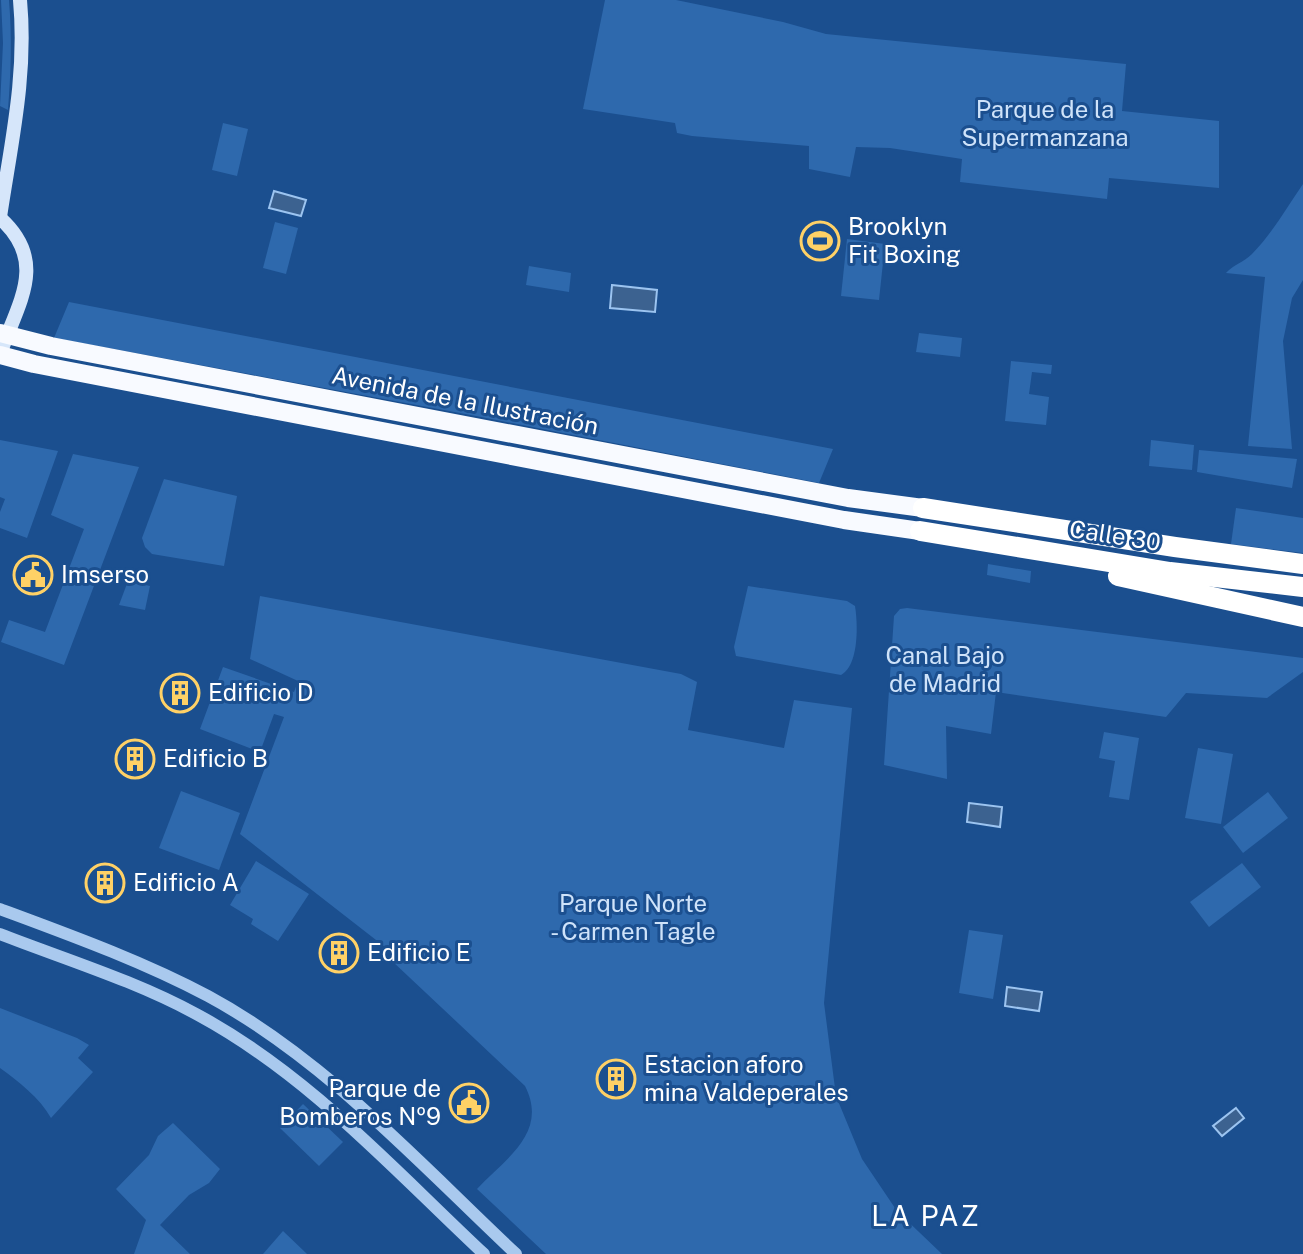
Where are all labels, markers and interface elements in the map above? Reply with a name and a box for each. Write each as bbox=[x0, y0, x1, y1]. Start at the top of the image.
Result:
park label: Parque de la Supermanzana bbox=[961, 95, 1129, 151]
place label: Brooklyn Fit Boxing bbox=[848, 212, 961, 268]
sports icon: Brooklyn Fit Boxing bbox=[799, 220, 841, 262]
street label: Avenida de la Ilustración bbox=[329, 360, 601, 440]
street label: Calle 30 bbox=[1067, 514, 1163, 556]
public building icon: Imserso bbox=[12, 554, 54, 596]
place label: Imserso bbox=[61, 560, 149, 588]
park label: Canal Bajo de Madrid bbox=[885, 641, 1005, 697]
building icon: Edificio D bbox=[159, 672, 201, 714]
place label: Edificio D bbox=[208, 678, 313, 706]
building icon: Edificio B bbox=[114, 738, 156, 780]
place label: Edificio B bbox=[163, 744, 268, 772]
building icon: Edificio A bbox=[84, 862, 126, 904]
place label: Edificio A bbox=[133, 868, 239, 896]
park label: Parque Norte - Carmen Tagle bbox=[550, 889, 716, 945]
building icon: Edificio E bbox=[318, 932, 360, 974]
place label: Edificio E bbox=[367, 938, 471, 966]
place label: Estacion aforo mina Valdeperales bbox=[644, 1050, 849, 1106]
building icon: Estacion aforo mina Valdeperales bbox=[595, 1058, 637, 1100]
place label: Parque de Bomberos Nº9 bbox=[279, 1074, 441, 1130]
public building icon: Parque de Bomberos Nº9 bbox=[448, 1082, 490, 1124]
district label: LA PAZ bbox=[871, 1199, 981, 1232]

